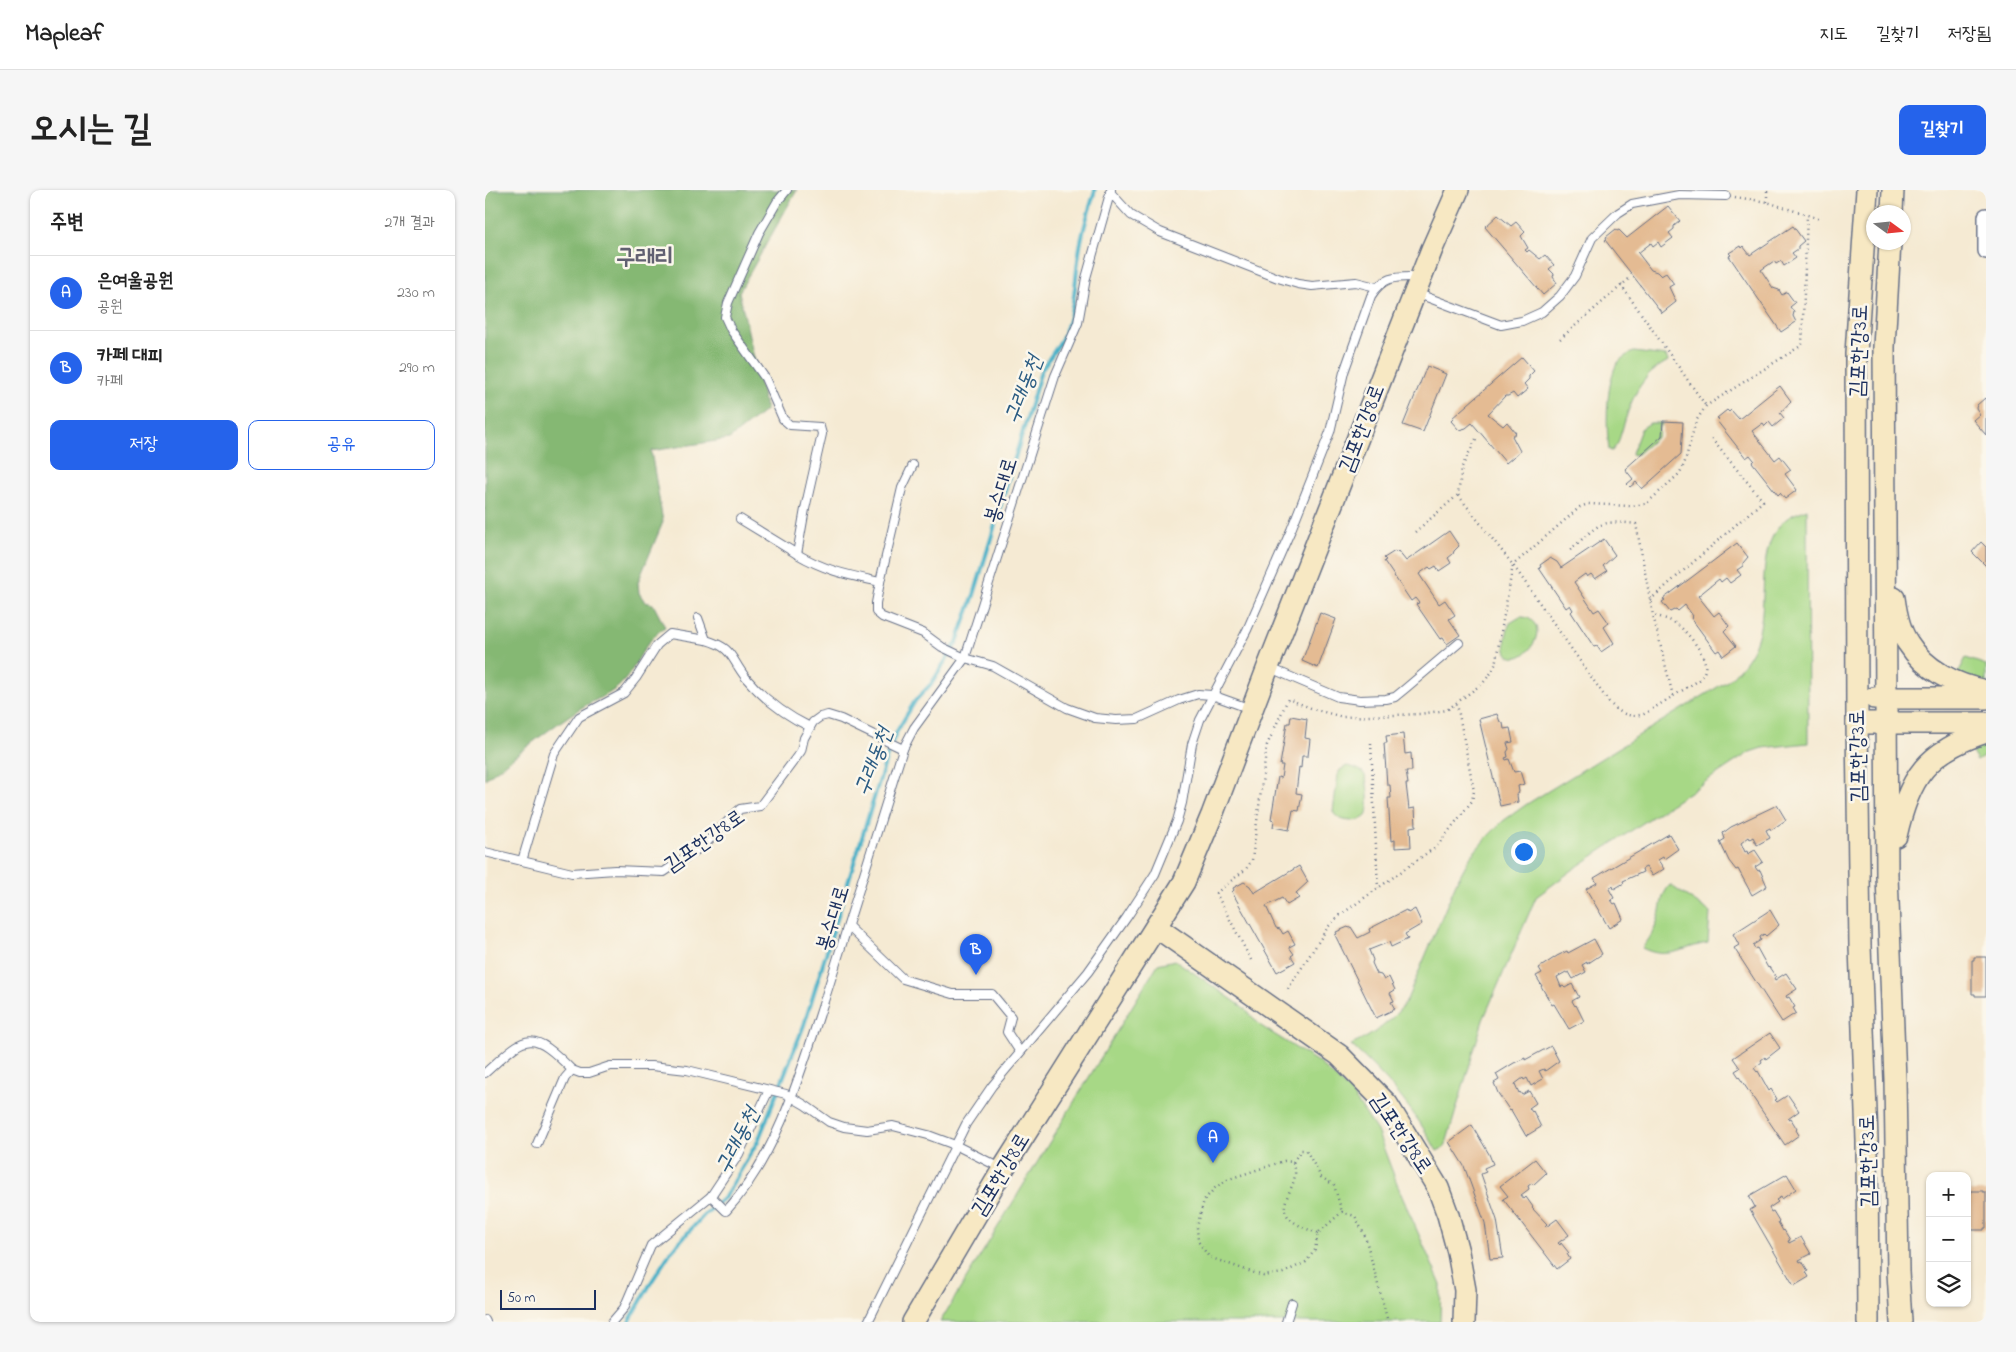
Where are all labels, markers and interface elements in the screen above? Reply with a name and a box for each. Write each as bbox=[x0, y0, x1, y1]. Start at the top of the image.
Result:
text: Mapleaf bbox=[25, 17, 104, 52]
text: 지도 bbox=[1819, 22, 1848, 48]
text: 길찾기 bbox=[1876, 22, 1920, 48]
text: 저장됨 bbox=[1948, 22, 1991, 48]
text: 오시는 길 bbox=[30, 105, 151, 156]
button: 길찾기 bbox=[1899, 105, 1986, 155]
north arrow bbox=[1866, 205, 1911, 250]
text: 주변 bbox=[50, 208, 84, 238]
text: 2개 결과 bbox=[384, 211, 435, 235]
district label: 구래리 bbox=[616, 241, 674, 276]
text: 은여울공원 bbox=[97, 268, 173, 295]
text: A bbox=[61, 281, 71, 305]
text: 230 m bbox=[397, 281, 435, 305]
text: 공원 bbox=[97, 295, 123, 319]
street label: 김포한강3로 bbox=[1843, 304, 1877, 398]
text: 카페 대피 bbox=[97, 343, 163, 370]
water label: 구래동천 bbox=[997, 349, 1053, 429]
text: B bbox=[61, 356, 71, 380]
text: 290 m bbox=[399, 356, 435, 380]
text: 카페 bbox=[97, 370, 123, 394]
street label: 김포한강8로 bbox=[1332, 380, 1393, 477]
button: 저장 bbox=[50, 420, 238, 470]
button: 공유 bbox=[248, 420, 435, 470]
street label: 봉수대로 bbox=[978, 454, 1026, 527]
street label: 김포한강3로 bbox=[1843, 709, 1875, 803]
water label: 구래동천 bbox=[847, 721, 903, 801]
street label: 김포한강8로 bbox=[659, 803, 752, 880]
your location bbox=[1511, 839, 1537, 865]
street label: 봉수대로 bbox=[810, 882, 858, 955]
pin: B bbox=[960, 934, 992, 975]
street label: 김포한강8로 bbox=[1362, 1087, 1439, 1181]
water label: 구래동천 bbox=[708, 1101, 770, 1180]
street label: 김포한강3로 bbox=[1853, 1114, 1885, 1208]
pin: A bbox=[1197, 1122, 1229, 1163]
street label: 김포한강8로 bbox=[965, 1128, 1038, 1222]
map controls bbox=[1926, 1172, 1971, 1307]
button: + bbox=[1926, 1172, 1971, 1217]
button: − bbox=[1926, 1217, 1971, 1262]
button: layers bbox=[1926, 1262, 1971, 1307]
scale bar bbox=[500, 1287, 596, 1310]
text: 50 m bbox=[507, 1288, 535, 1309]

